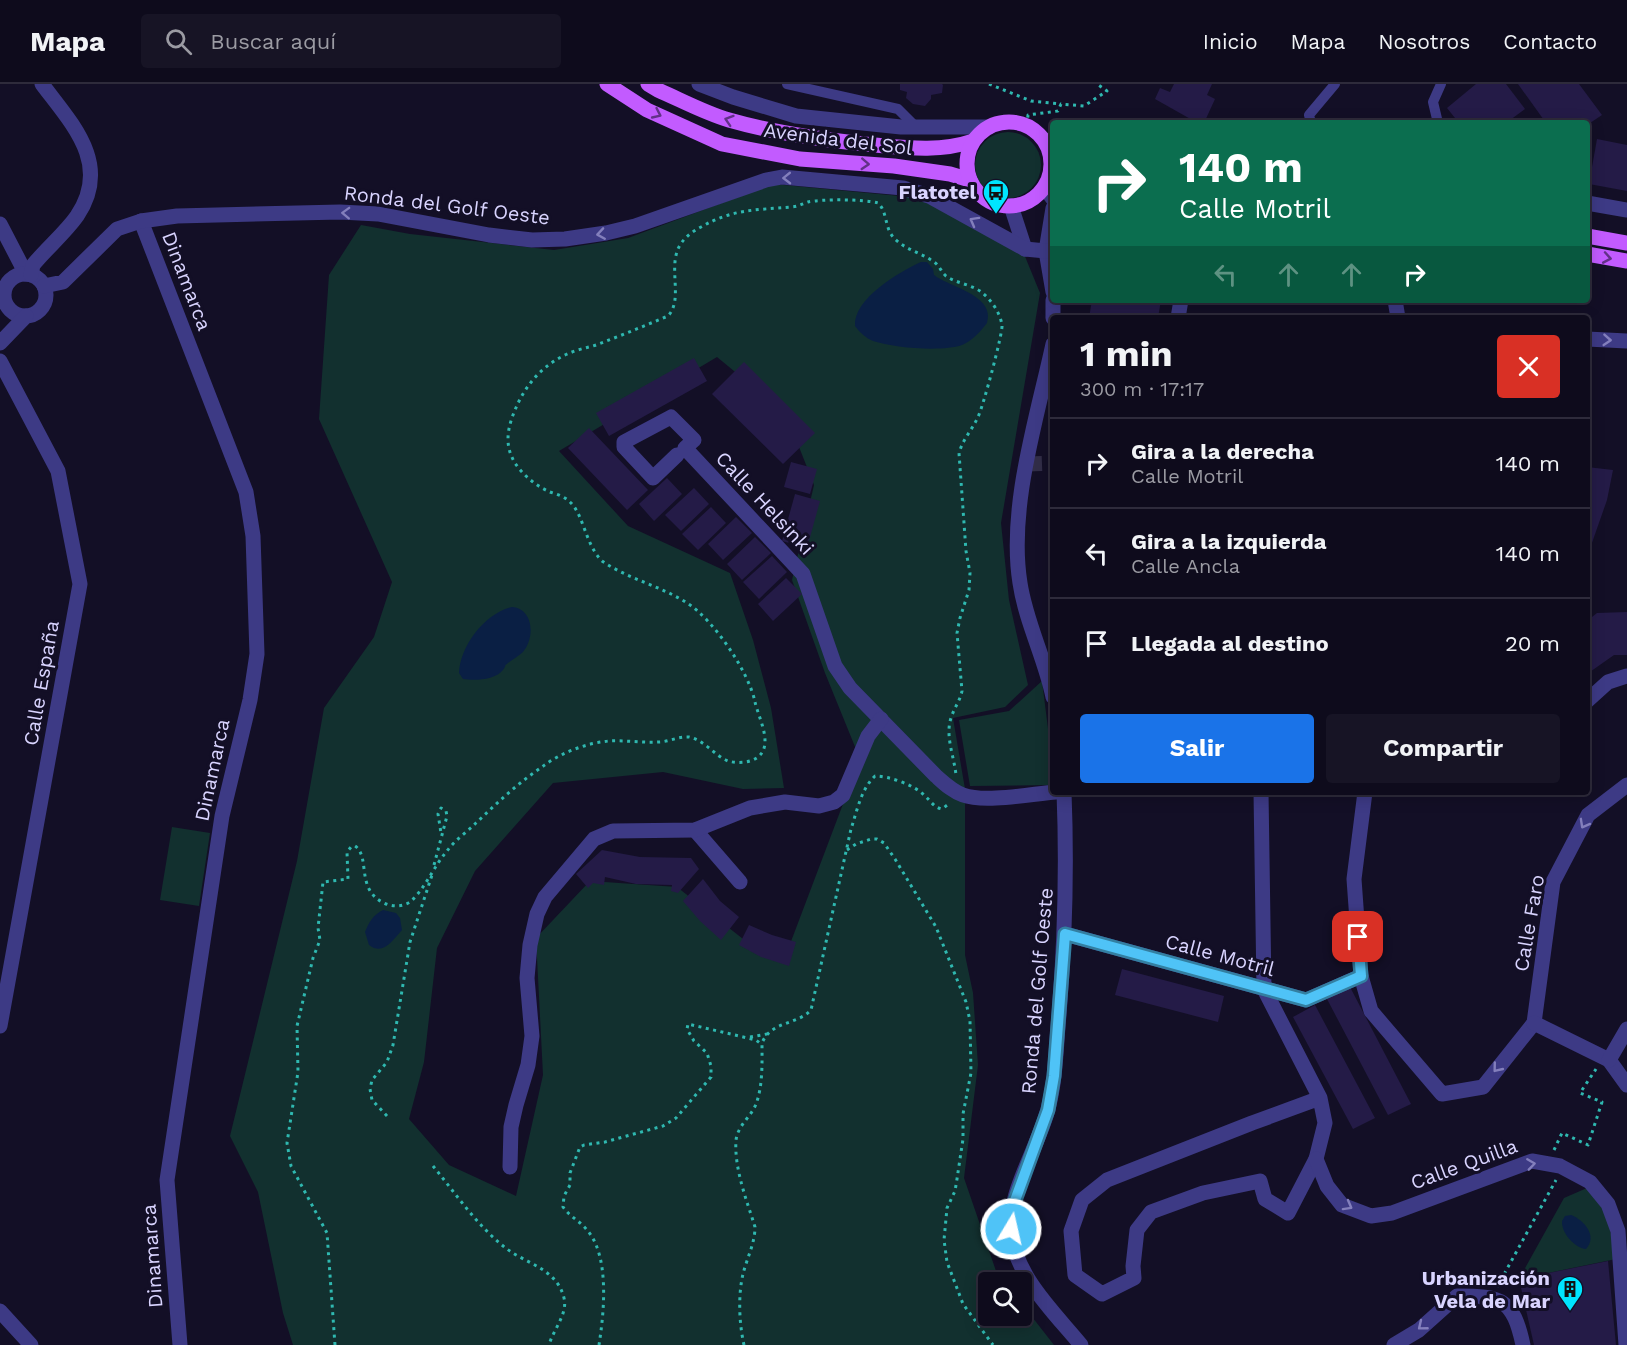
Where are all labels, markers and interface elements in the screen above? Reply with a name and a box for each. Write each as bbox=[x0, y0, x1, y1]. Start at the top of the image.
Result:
search box bbox=[141, 14, 561, 68]
text: Mapa bbox=[30, 25, 105, 58]
icon: search bbox=[162, 25, 195, 58]
text: Buscar aquí bbox=[210, 29, 336, 54]
text: Inicio bbox=[1203, 29, 1258, 54]
text: Mapa bbox=[1291, 29, 1345, 54]
text: Nosotros bbox=[1378, 29, 1470, 54]
text: Contacto bbox=[1503, 29, 1597, 54]
one-way arrow bbox=[651, 107, 662, 119]
one-way arrow bbox=[724, 114, 735, 127]
street label: Avenida del Sol bbox=[762, 118, 914, 160]
text: 140 m bbox=[1179, 143, 1303, 192]
icon: right bbox=[1080, 144, 1158, 222]
one-way arrow bbox=[861, 158, 870, 171]
one-way arrow bbox=[783, 172, 792, 184]
bus stop icon: Flatotel bbox=[981, 177, 1011, 215]
street label: Ronda del Golf Oeste bbox=[343, 180, 551, 230]
place label: Flatotel bbox=[898, 180, 976, 204]
text: Calle Motril bbox=[1179, 193, 1331, 225]
one-way arrow bbox=[341, 206, 350, 219]
one-way arrow bbox=[970, 217, 980, 228]
one-way arrow bbox=[596, 227, 606, 239]
street label: Dinamarca bbox=[157, 228, 217, 334]
one-way arrow bbox=[1602, 251, 1612, 263]
icon: left bbox=[1209, 258, 1242, 291]
icon: ahead bbox=[1272, 258, 1305, 291]
icon: ahead bbox=[1335, 258, 1368, 291]
icon: right bbox=[1398, 258, 1431, 291]
text: 1 min bbox=[1080, 333, 1172, 375]
one-way arrow bbox=[1602, 333, 1612, 346]
button: close bbox=[1497, 335, 1560, 398]
text: 300 m · 17:17 bbox=[1080, 377, 1204, 401]
text: Gira a la derecha bbox=[1131, 439, 1314, 464]
street label: Calle Helsinki bbox=[711, 446, 819, 560]
icon: right bbox=[1080, 447, 1113, 480]
text: 140 m bbox=[1496, 451, 1560, 476]
text: Calle Motril bbox=[1131, 464, 1243, 488]
text: Gira a la izquierda bbox=[1131, 529, 1327, 554]
icon: left bbox=[1080, 537, 1113, 570]
text: 140 m bbox=[1496, 541, 1560, 566]
text: Calle Ancla bbox=[1131, 554, 1240, 578]
street label: Calle España bbox=[18, 619, 64, 747]
icon: arrive bbox=[1080, 627, 1113, 660]
text: Llegada al destino bbox=[1131, 631, 1329, 656]
text: 20 m bbox=[1505, 631, 1560, 656]
button: Salir bbox=[1080, 714, 1314, 783]
button: Compartir bbox=[1326, 714, 1560, 783]
street label: Dinamarca bbox=[189, 717, 235, 823]
one-way arrow bbox=[1580, 817, 1591, 828]
street label: Calle Faro bbox=[1509, 873, 1549, 973]
street label: Ronda del Golf Oeste bbox=[1016, 887, 1058, 1095]
pin bbox=[1332, 911, 1383, 962]
icon: arrive bbox=[1341, 920, 1374, 953]
street label: Calle Motril bbox=[1163, 929, 1277, 981]
one-way arrow bbox=[1494, 1062, 1505, 1073]
street label: Calle Quilla bbox=[1407, 1134, 1521, 1194]
one-way arrow bbox=[1526, 1158, 1536, 1171]
position arrow bbox=[979, 1197, 1043, 1261]
one-way arrow bbox=[1342, 1199, 1352, 1210]
street label: Dinamarca bbox=[136, 1203, 168, 1309]
place label: Urbanización Vela de Mar bbox=[1422, 1266, 1550, 1313]
map controls bbox=[978, 1272, 1032, 1326]
button: search bbox=[978, 1272, 1032, 1326]
building icon: Urbanización Vela de Mar bbox=[1555, 1274, 1585, 1312]
one-way arrow bbox=[1418, 1319, 1429, 1330]

